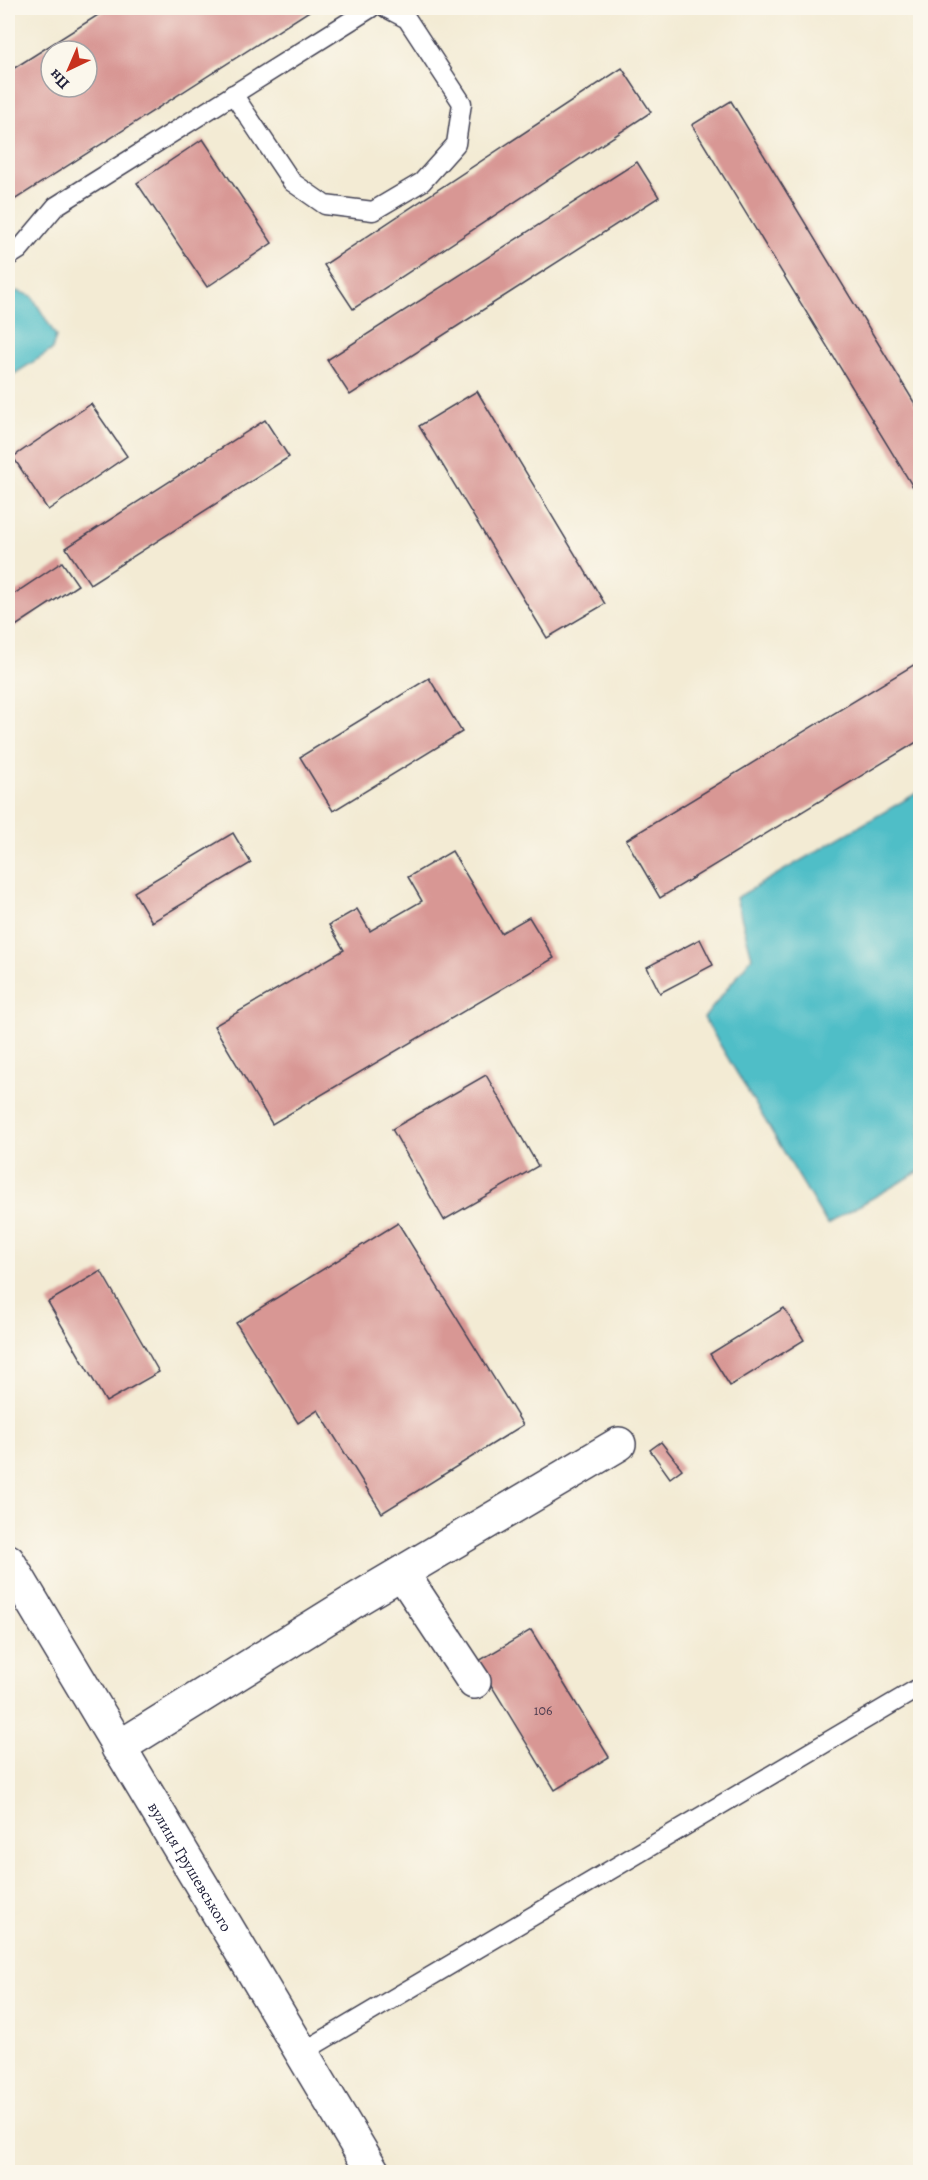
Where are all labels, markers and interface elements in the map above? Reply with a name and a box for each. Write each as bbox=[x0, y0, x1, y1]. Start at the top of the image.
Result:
north arrow bbox=[39, 39, 99, 99]
text: Пн bbox=[44, 64, 74, 94]
house number: 106 bbox=[534, 1701, 552, 1720]
street label: вулиця Грушевського bbox=[142, 1798, 237, 1936]

